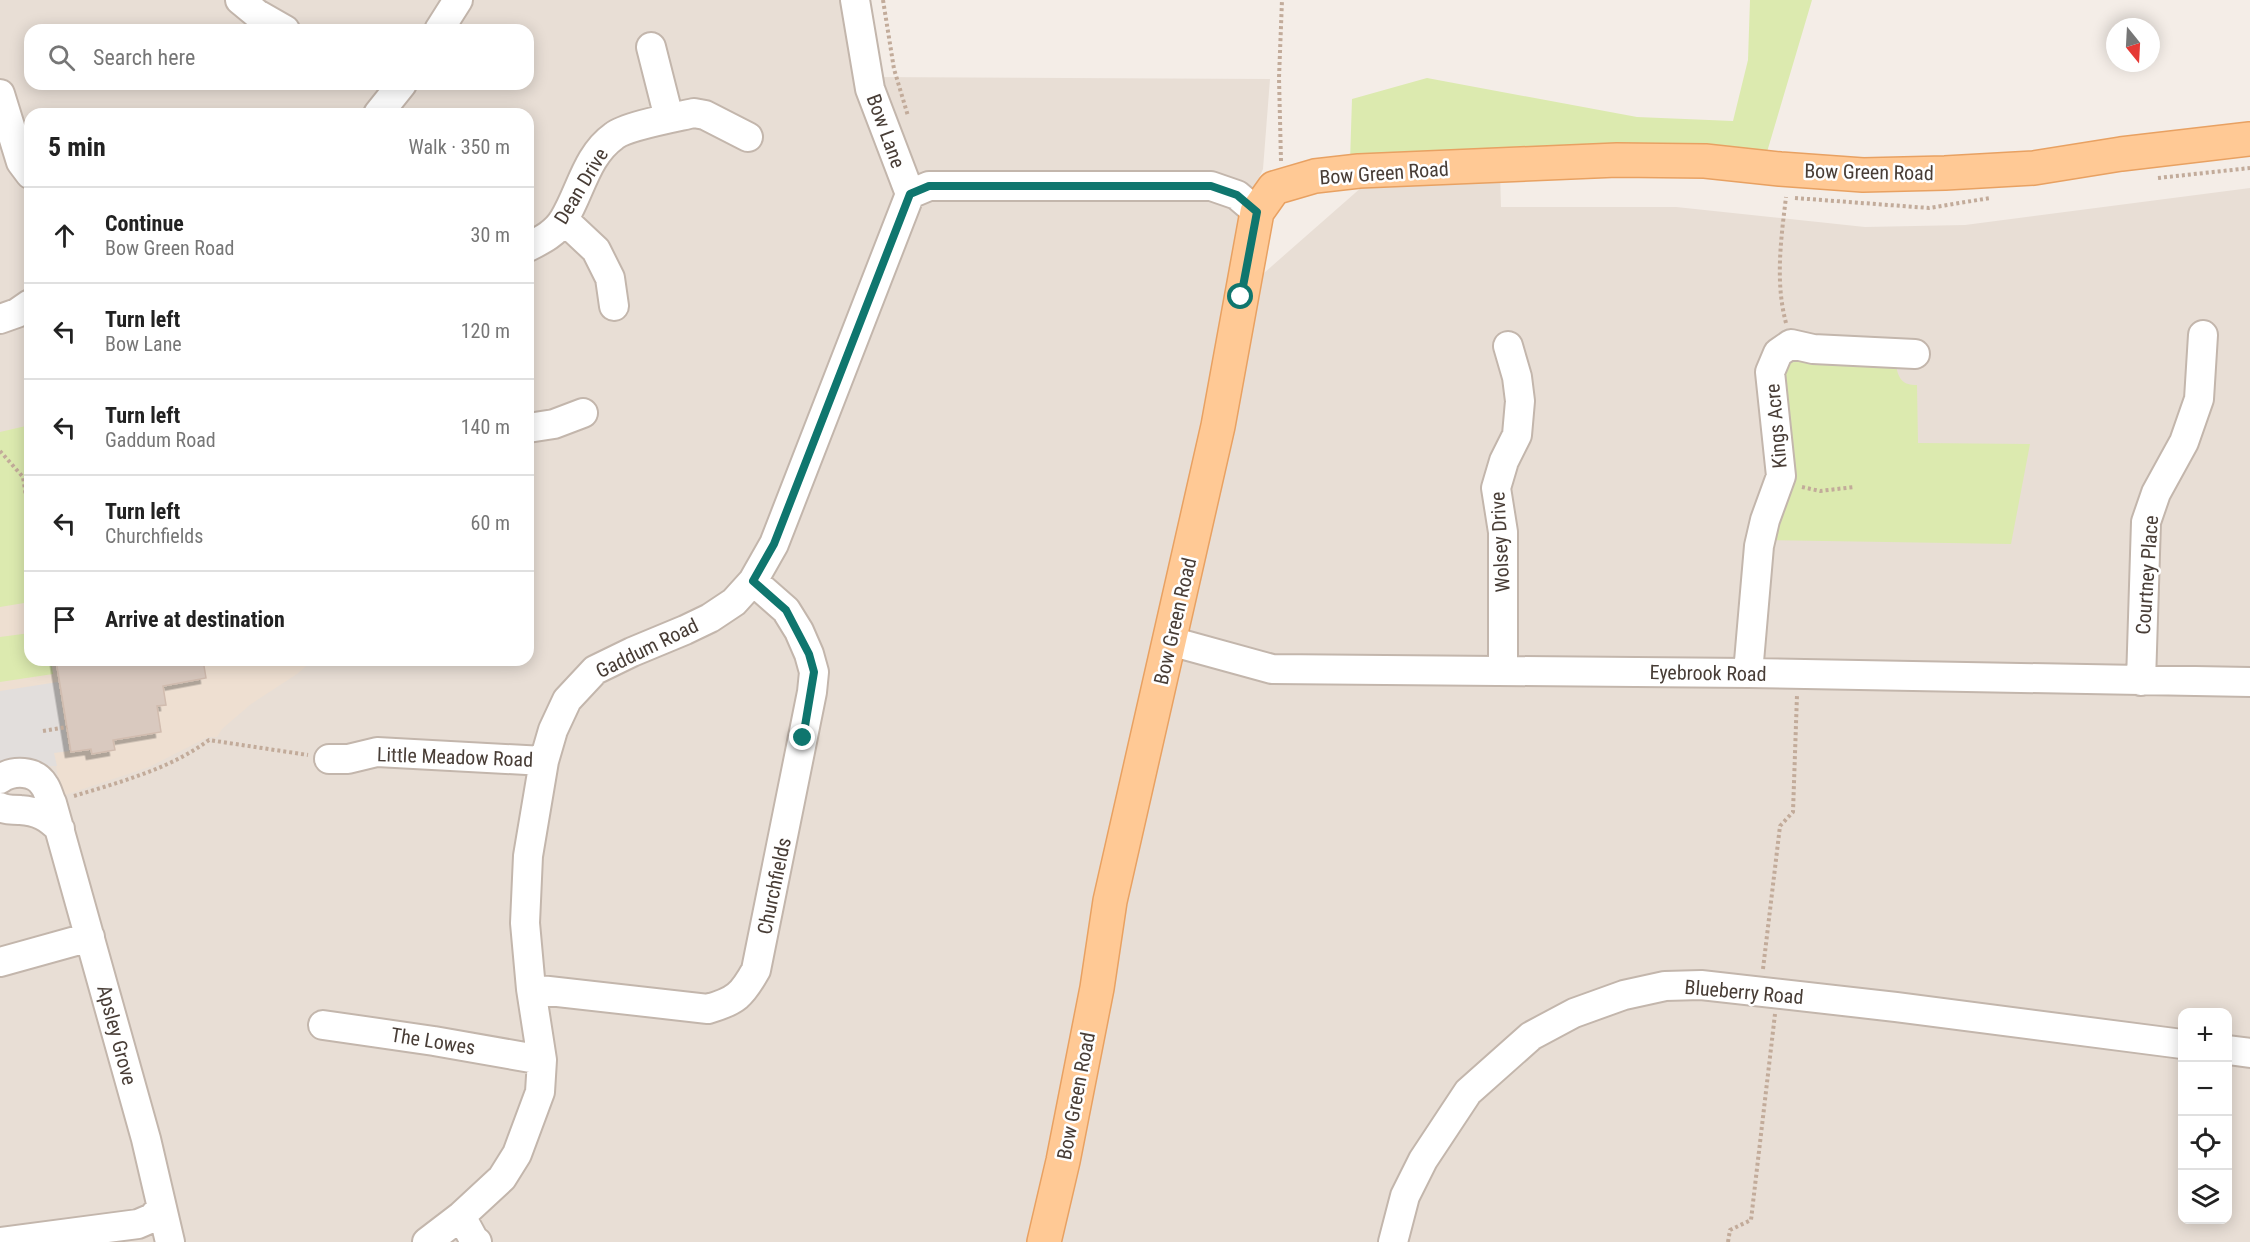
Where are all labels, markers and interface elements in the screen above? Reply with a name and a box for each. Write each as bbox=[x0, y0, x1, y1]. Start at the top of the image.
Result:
north arrow bbox=[2106, 18, 2160, 72]
search box bbox=[24, 24, 534, 90]
icon: search bbox=[45, 41, 78, 74]
text: Search here bbox=[93, 45, 195, 70]
street label: Bow Lane bbox=[862, 91, 910, 171]
text: 5 min bbox=[48, 132, 106, 162]
text: Walk · 350 m bbox=[409, 135, 510, 159]
street label: Dean Drive bbox=[549, 144, 613, 228]
street label: Bow Green Road bbox=[1319, 157, 1449, 189]
street label: Bow Green Road bbox=[1804, 159, 1934, 185]
text: Continue bbox=[105, 211, 184, 236]
icon: ahead bbox=[48, 219, 81, 252]
text: 30 m bbox=[471, 223, 510, 247]
text: Bow Green Road bbox=[105, 236, 234, 260]
route start bbox=[1227, 283, 1253, 309]
text: Turn left bbox=[105, 307, 180, 332]
icon: left bbox=[48, 315, 81, 348]
text: 120 m bbox=[461, 319, 510, 343]
text: Bow Lane bbox=[105, 332, 182, 356]
street label: Kings Acre bbox=[1760, 383, 1792, 469]
text: Turn left bbox=[105, 403, 180, 428]
icon: left bbox=[48, 411, 81, 444]
text: 140 m bbox=[461, 415, 510, 439]
text: Gaddum Road bbox=[105, 428, 216, 452]
street label: Wolsey Drive bbox=[1485, 491, 1515, 593]
text: Turn left bbox=[105, 499, 180, 524]
icon: left bbox=[48, 507, 81, 540]
text: 60 m bbox=[471, 511, 510, 535]
street label: Courtney Place bbox=[2131, 515, 2163, 635]
text: Churchfields bbox=[105, 524, 203, 548]
street label: Bow Green Road bbox=[1149, 555, 1201, 687]
icon: arrive bbox=[48, 603, 81, 636]
text: Arrive at destination bbox=[105, 607, 285, 632]
street label: Gaddum Road bbox=[592, 613, 702, 683]
street label: Eyebrook Road bbox=[1649, 660, 1767, 686]
route end bbox=[789, 724, 815, 750]
street label: Little Meadow Road bbox=[376, 742, 534, 772]
street label: Churchfields bbox=[752, 835, 796, 937]
street label: Blueberry Road bbox=[1684, 975, 1804, 1009]
street label: Apsley Grove bbox=[92, 982, 142, 1088]
map controls bbox=[2178, 1008, 2232, 1224]
button: + bbox=[2178, 1008, 2232, 1062]
street label: The Lowes bbox=[389, 1022, 477, 1060]
street label: Bow Green Road bbox=[1052, 1030, 1100, 1162]
button: − bbox=[2178, 1062, 2232, 1116]
button: locate bbox=[2178, 1116, 2232, 1170]
button: layers bbox=[2178, 1170, 2232, 1224]

